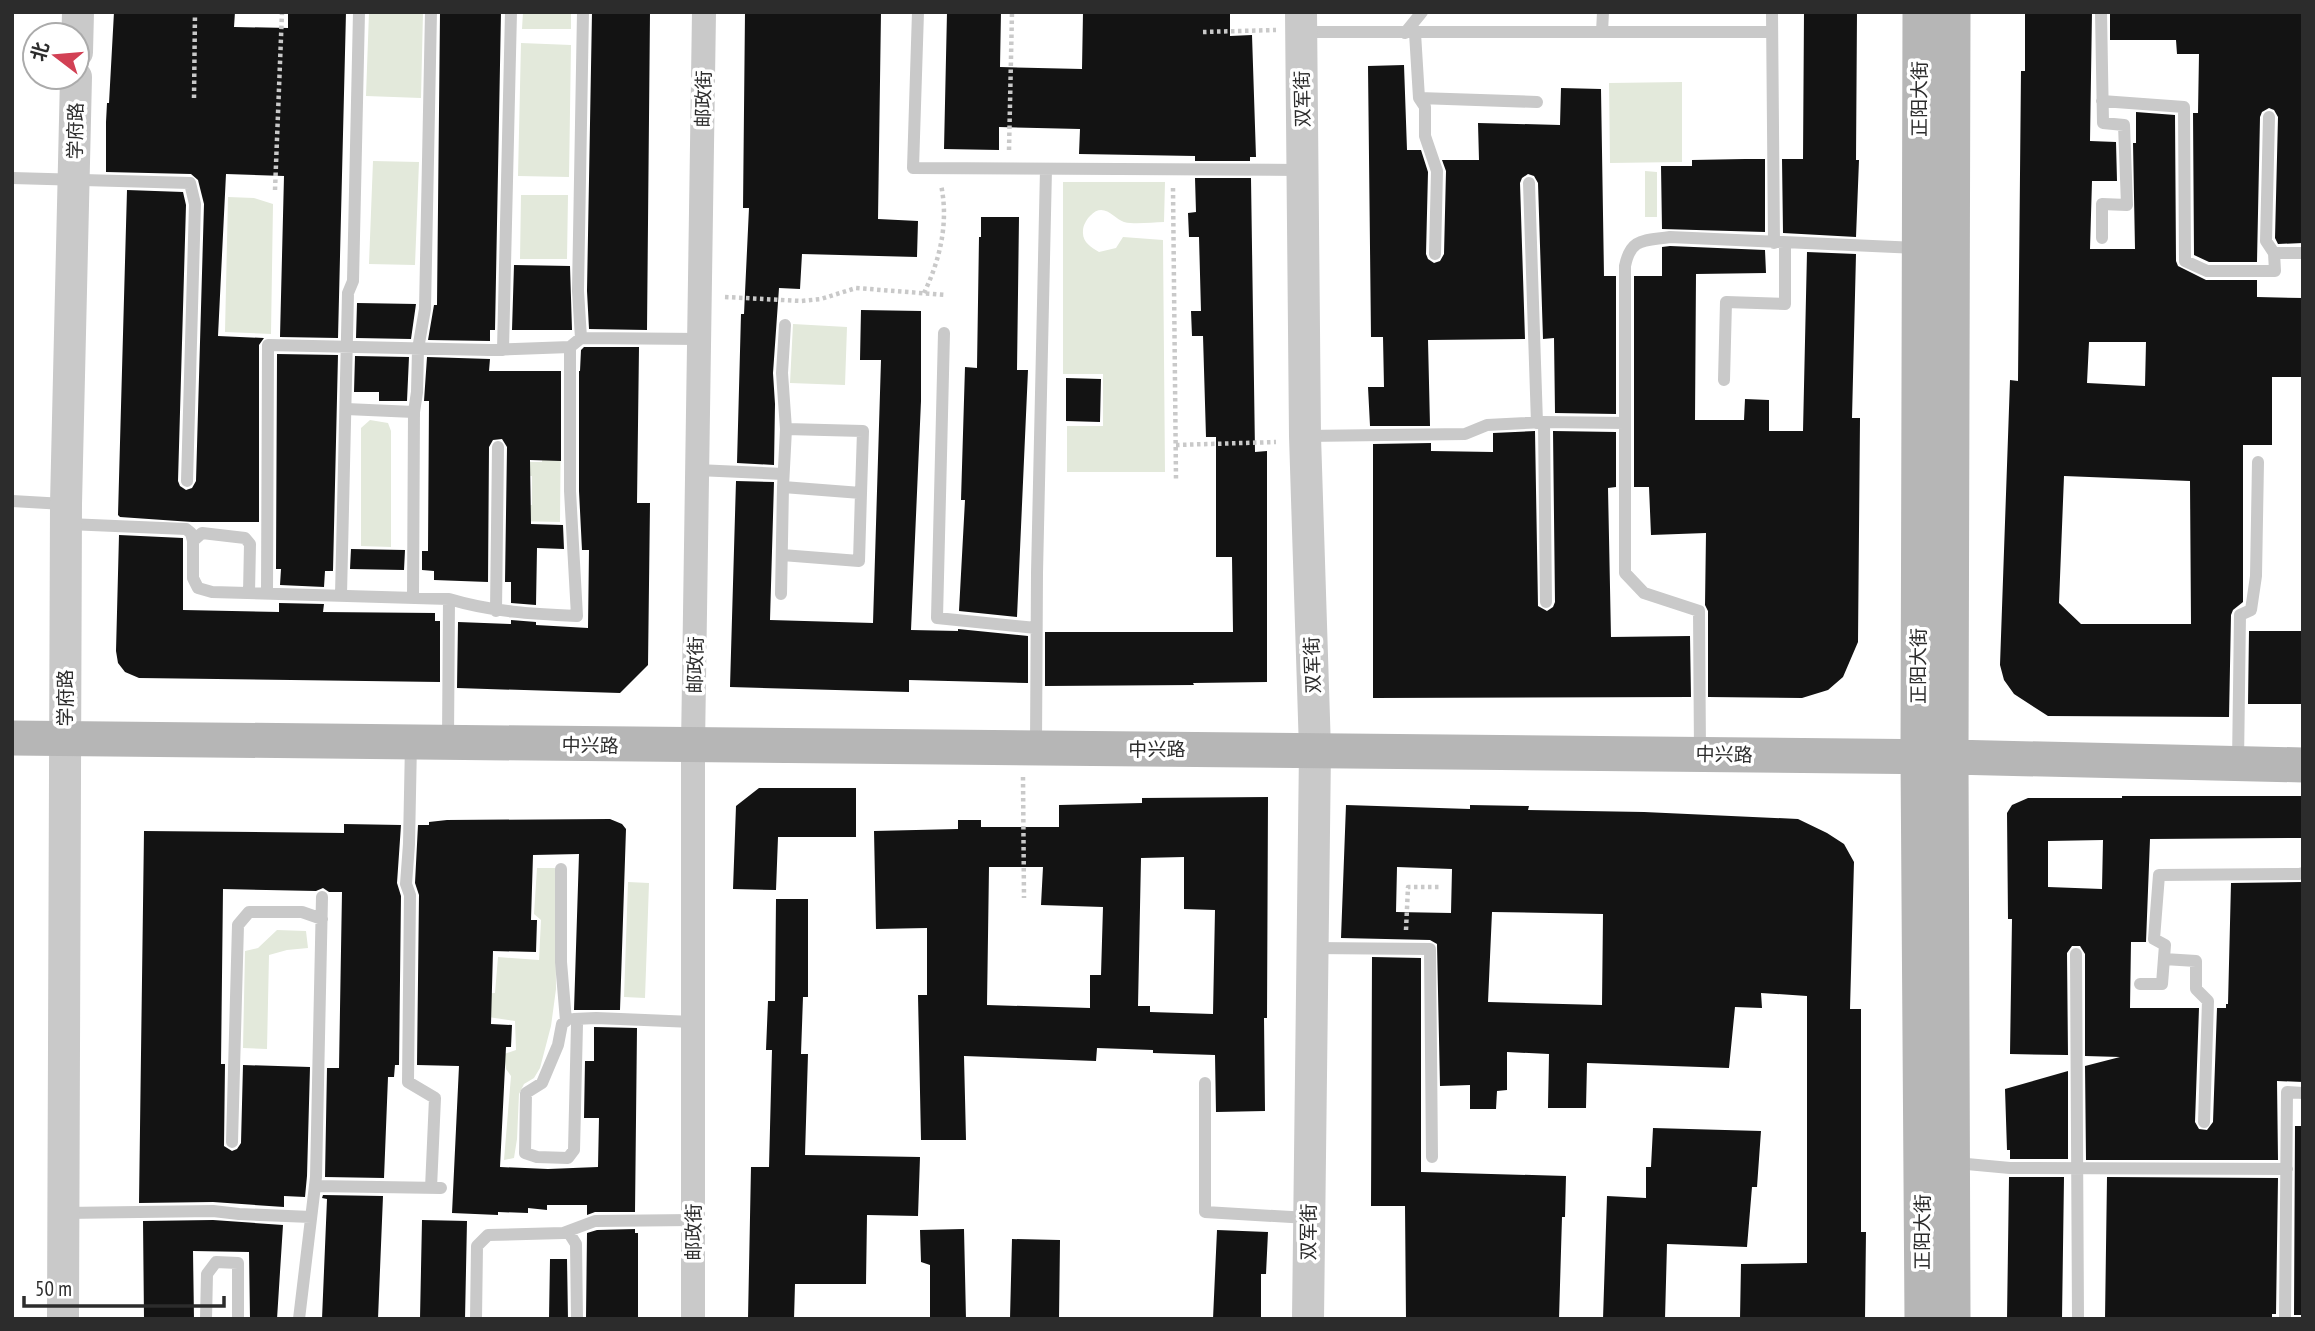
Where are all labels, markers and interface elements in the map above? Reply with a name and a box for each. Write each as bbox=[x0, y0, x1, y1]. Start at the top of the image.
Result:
north arrow bbox=[21, 21, 91, 91]
text: 北 bbox=[26, 39, 54, 64]
street label: 正阳大街 bbox=[1907, 61, 1931, 137]
street label: 邮政街 bbox=[691, 70, 715, 128]
street label: 双军街 bbox=[1290, 70, 1314, 128]
street label: 学府路 bbox=[63, 102, 87, 160]
street label: 正阳大街 bbox=[1906, 628, 1930, 704]
street label: 邮政街 bbox=[683, 636, 707, 694]
street label: 双军街 bbox=[1299, 636, 1325, 694]
street label: 学府路 bbox=[53, 669, 77, 727]
street label: 中兴路 bbox=[561, 733, 619, 757]
street label: 中兴路 bbox=[1128, 737, 1186, 761]
street label: 中兴路 bbox=[1695, 742, 1753, 766]
street label: 正阳大街 bbox=[1910, 1194, 1934, 1270]
street label: 邮政街 bbox=[681, 1203, 705, 1261]
street label: 双军街 bbox=[1296, 1203, 1320, 1261]
scale bar bbox=[24, 1264, 224, 1308]
text: 50 m bbox=[35, 1275, 72, 1302]

